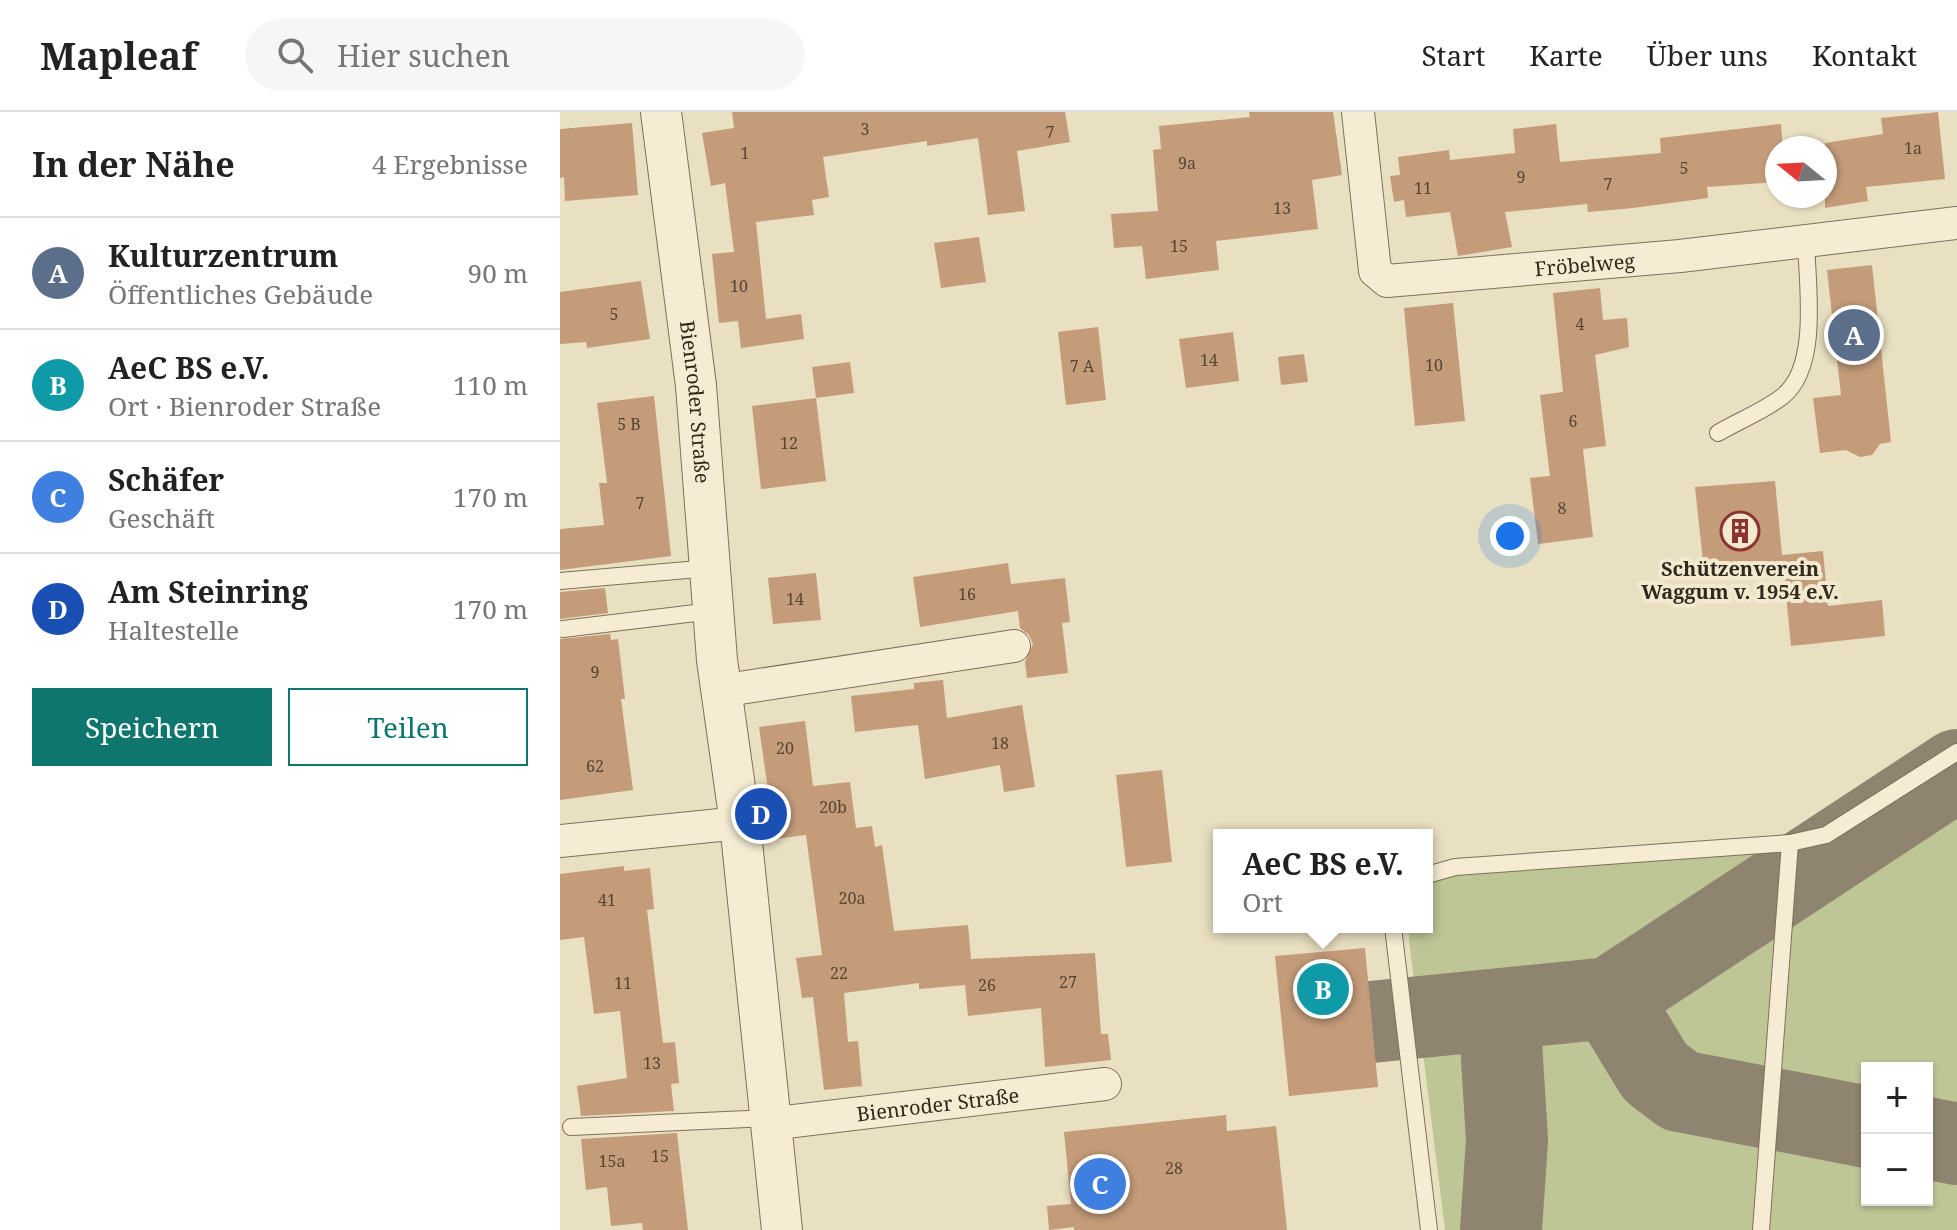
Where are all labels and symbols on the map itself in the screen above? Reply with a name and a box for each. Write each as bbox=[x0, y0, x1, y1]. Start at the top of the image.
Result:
house number: 3 bbox=[861, 118, 870, 140]
house number: 7 bbox=[1046, 121, 1055, 143]
north arrow bbox=[1765, 136, 1837, 208]
house number: 1a bbox=[1904, 137, 1922, 159]
house number: 1 bbox=[741, 142, 749, 164]
house number: 9a bbox=[1178, 152, 1196, 174]
house number: 5 bbox=[1680, 157, 1688, 179]
house number: 9 bbox=[1517, 166, 1525, 188]
house number: 7 bbox=[1604, 173, 1613, 195]
house number: 11 bbox=[1414, 177, 1432, 199]
house number: 13 bbox=[1273, 197, 1291, 219]
house number: 15 bbox=[1170, 235, 1188, 257]
street label: Fröbelweg bbox=[1533, 246, 1636, 282]
house number: 10 bbox=[730, 275, 748, 297]
house number: 5 bbox=[610, 303, 618, 325]
pin: A bbox=[1828, 305, 1880, 365]
house number: 4 bbox=[1576, 313, 1585, 335]
street label: Bienroder Straße bbox=[674, 319, 717, 484]
house number: 14 bbox=[1200, 349, 1218, 371]
house number: 10 bbox=[1425, 354, 1443, 376]
house number: 7 A bbox=[1070, 355, 1095, 377]
house number: 6 bbox=[1569, 410, 1578, 432]
house number: 5 B bbox=[617, 413, 641, 435]
house number: 12 bbox=[780, 432, 798, 454]
house number: 7 bbox=[636, 492, 645, 514]
house number: 8 bbox=[1558, 497, 1567, 519]
building icon: Schützenverein Waggum v. 1954 e.V. bbox=[1719, 510, 1761, 552]
your location bbox=[1490, 516, 1530, 556]
place label: Schützenverein Waggum v. 1954 e.V. bbox=[1641, 555, 1839, 605]
house number: 16 bbox=[958, 583, 976, 605]
house number: 14 bbox=[786, 588, 804, 610]
house number: 9 bbox=[591, 661, 599, 683]
house number: 18 bbox=[991, 732, 1009, 754]
house number: 20 bbox=[776, 737, 794, 759]
house number: 62 bbox=[586, 755, 604, 777]
pin: D bbox=[735, 784, 787, 844]
house number: 20b bbox=[819, 796, 847, 818]
house number: 20a bbox=[839, 887, 865, 909]
house number: 41 bbox=[598, 889, 616, 911]
pin: B bbox=[1297, 959, 1349, 1019]
house number: 22 bbox=[830, 962, 848, 984]
house number: 27 bbox=[1059, 971, 1077, 993]
house number: 11 bbox=[614, 972, 632, 994]
house number: 26 bbox=[978, 974, 996, 996]
house number: 13 bbox=[643, 1052, 661, 1074]
street label: Bienroder Straße bbox=[855, 1081, 1021, 1127]
house number: 15 bbox=[651, 1145, 669, 1167]
house number: 15a bbox=[599, 1150, 625, 1172]
pin: C bbox=[1074, 1154, 1126, 1214]
house number: 28 bbox=[1165, 1157, 1183, 1179]

